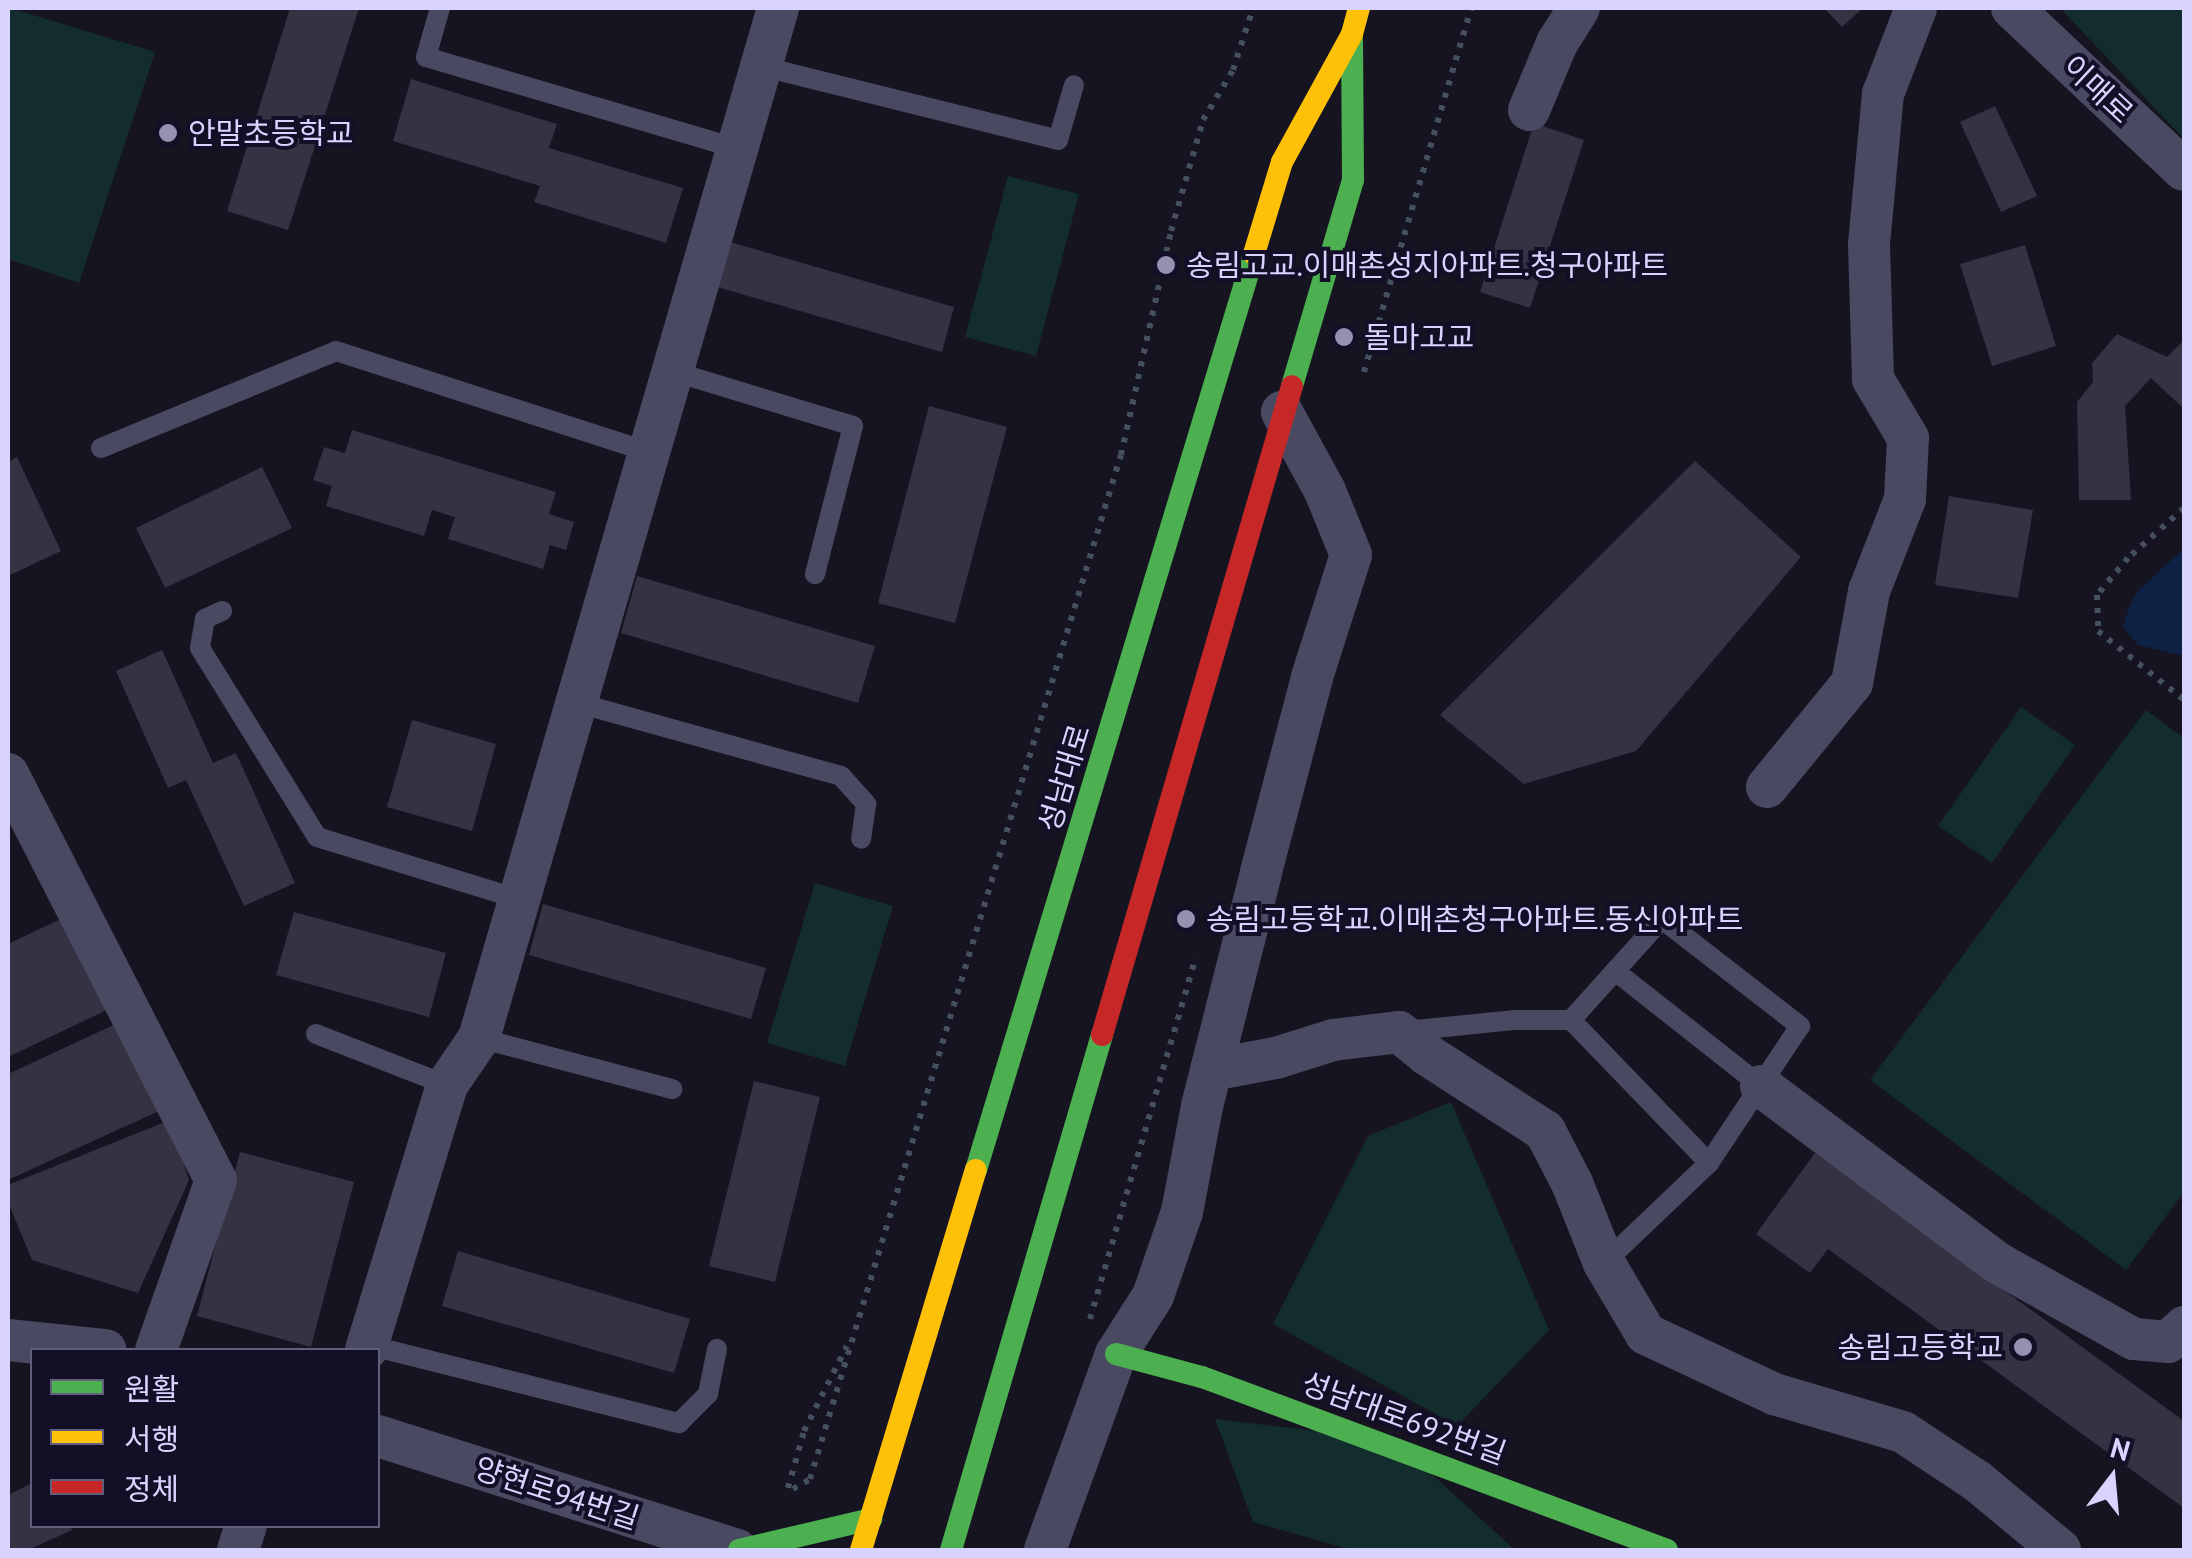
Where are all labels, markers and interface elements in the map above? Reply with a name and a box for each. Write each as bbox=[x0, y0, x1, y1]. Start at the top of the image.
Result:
street label: 이매로 bbox=[2055, 48, 2141, 130]
place label: 안말초등학교 bbox=[188, 115, 354, 151]
marker: 안말초등학교 bbox=[157, 122, 179, 144]
place label: 송림고교.이매촌성지아파트.청구아파트 bbox=[1186, 247, 1668, 283]
marker: 송림고교.이매촌성지아파트.청구아파트 bbox=[1155, 254, 1177, 276]
place label: 돌마고교 bbox=[1364, 319, 1474, 355]
marker: 돌마고교 bbox=[1333, 326, 1355, 348]
street label: 성남대로 bbox=[1031, 720, 1097, 836]
place label: 송림고등학교.이매촌청구아파트.동신아파트 bbox=[1206, 901, 1743, 937]
marker: 송림고등학교.이매촌청구아파트.동신아파트 bbox=[1175, 908, 1197, 930]
place label: 송림고등학교 bbox=[1837, 1329, 2003, 1365]
marker: 송림고등학교 bbox=[2012, 1336, 2034, 1358]
legend bbox=[30, 1348, 380, 1528]
street label: 성남대로692번길 bbox=[1297, 1364, 1511, 1472]
text: 원활 bbox=[124, 1369, 179, 1408]
text: 서행 bbox=[124, 1419, 179, 1458]
north arrow bbox=[2062, 1428, 2162, 1528]
text: N bbox=[2106, 1428, 2134, 1469]
street label: 양현로94번길 bbox=[470, 1450, 644, 1536]
text: 정체 bbox=[124, 1469, 179, 1508]

